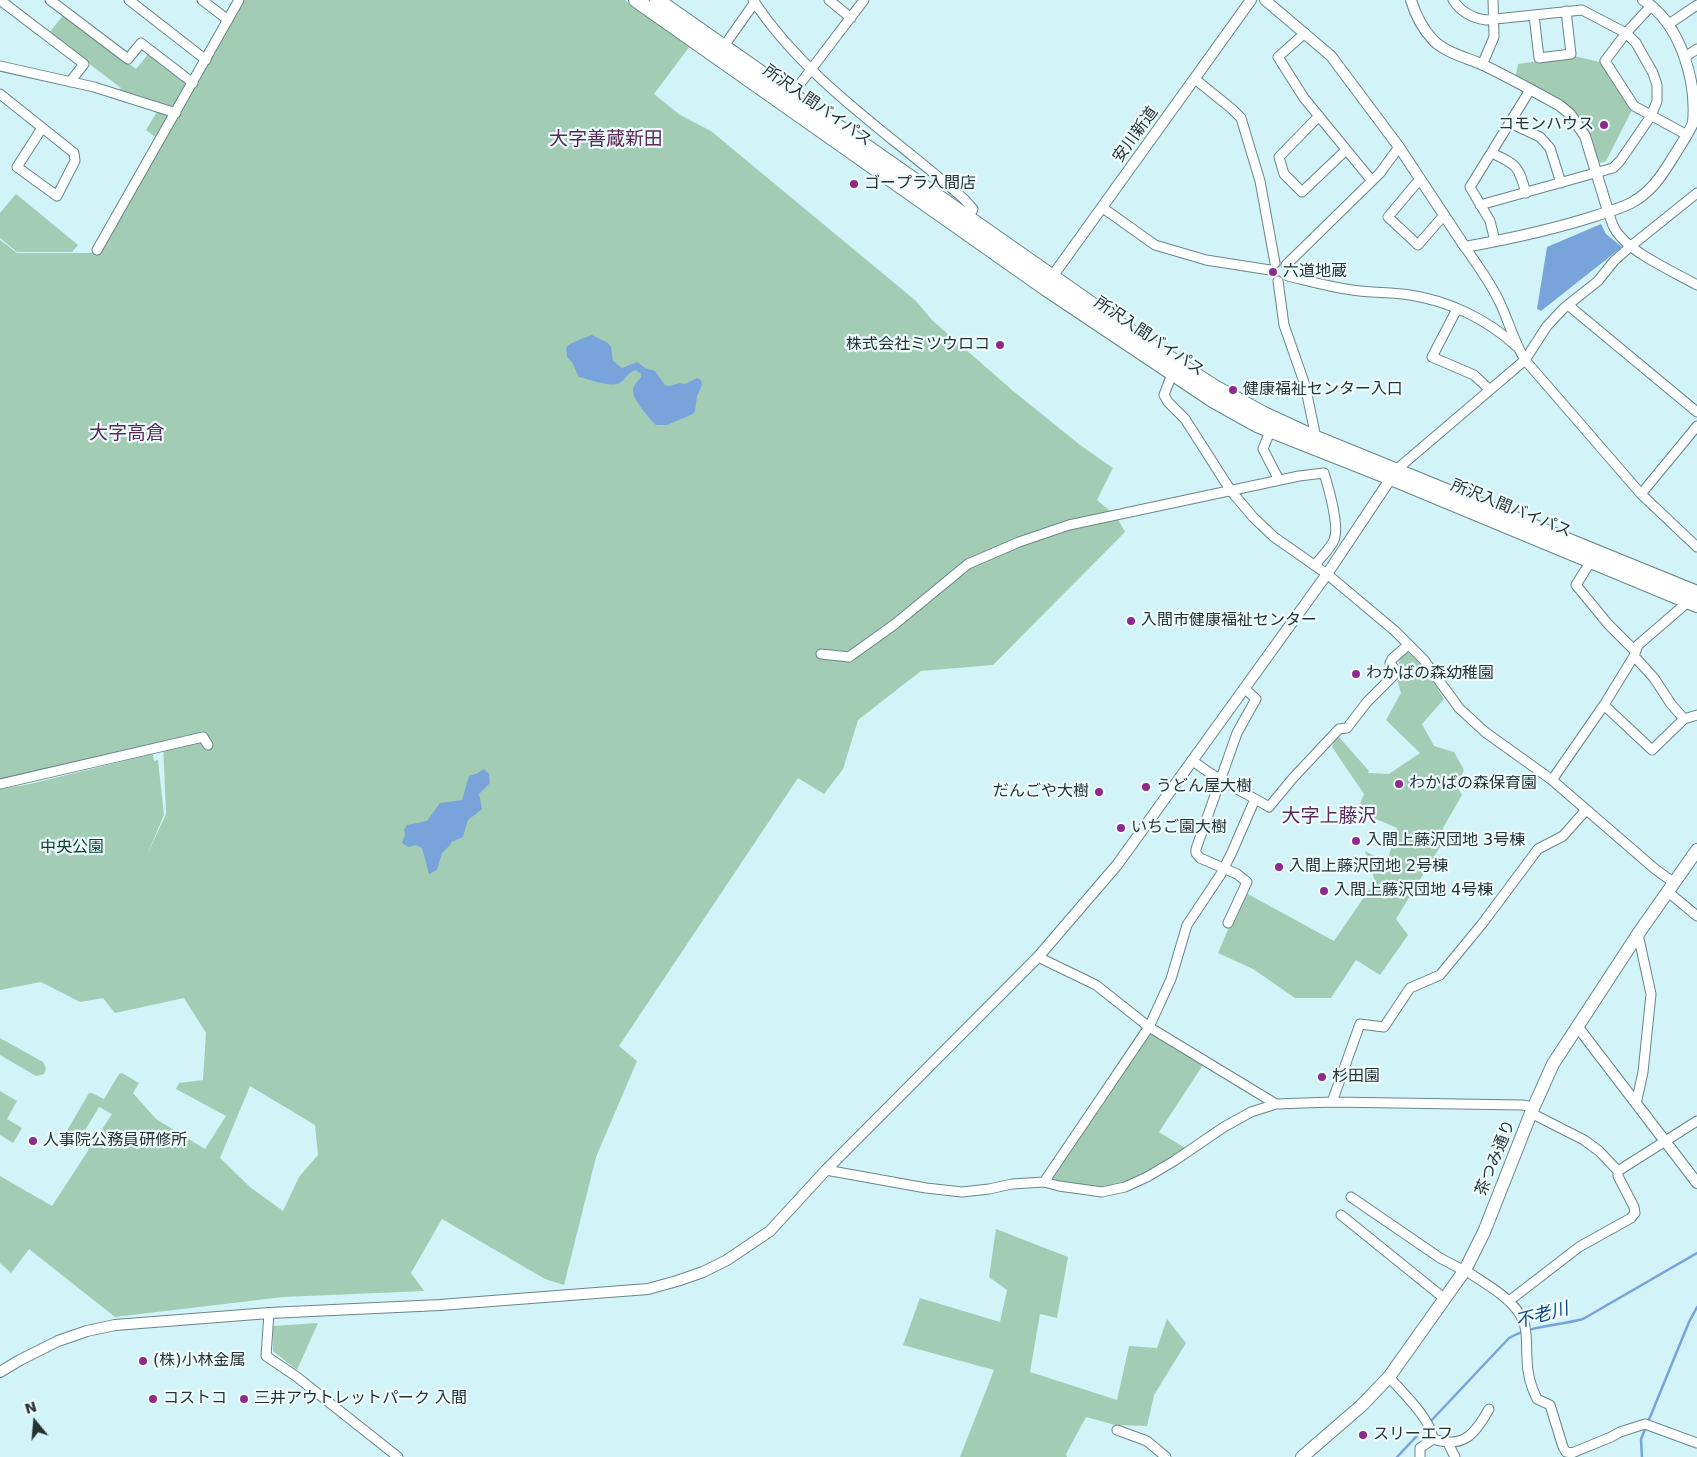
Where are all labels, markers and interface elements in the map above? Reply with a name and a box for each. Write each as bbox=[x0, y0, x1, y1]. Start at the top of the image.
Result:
street label: 所沢入間バイパス bbox=[759, 61, 875, 151]
street label: 安川新道 bbox=[1109, 103, 1163, 167]
place label: コモンハウス bbox=[1498, 115, 1594, 135]
marker: コモンハウス bbox=[1598, 119, 1610, 131]
district label: 大字善蔵新田 bbox=[549, 129, 663, 151]
place label: ゴープラ入間店 bbox=[864, 174, 976, 194]
marker: ゴープラ入間店 bbox=[848, 178, 860, 190]
place label: 六道地蔵 bbox=[1283, 262, 1347, 282]
marker: 六道地蔵 bbox=[1267, 266, 1279, 278]
street label: 所沢入間バイパス bbox=[1091, 293, 1207, 381]
place label: 株式会社ミツウロコ bbox=[846, 335, 990, 355]
marker: 株式会社ミツウロコ bbox=[994, 339, 1006, 351]
place label: 健康福祉センター入口 bbox=[1243, 380, 1403, 400]
marker: 健康福祉センター入口 bbox=[1227, 384, 1239, 396]
district label: 大字高倉 bbox=[89, 423, 165, 445]
street label: 所沢入間バイパス bbox=[1448, 476, 1574, 542]
place label: 入間市健康福祉センター bbox=[1141, 611, 1317, 631]
marker: 入間市健康福祉センター bbox=[1125, 615, 1137, 627]
place label: わかばの森幼稚園 bbox=[1366, 664, 1494, 684]
marker: わかばの森幼稚園 bbox=[1350, 668, 1362, 680]
place label: わかばの森保育園 bbox=[1409, 774, 1537, 794]
place label: うどん屋大樹 bbox=[1156, 777, 1252, 797]
marker: わかばの森保育園 bbox=[1393, 778, 1405, 790]
marker: うどん屋大樹 bbox=[1140, 781, 1152, 793]
place label: だんごや大樹 bbox=[993, 782, 1089, 802]
marker: だんごや大樹 bbox=[1093, 786, 1105, 798]
district label: 大字上藤沢 bbox=[1282, 806, 1376, 828]
place label: いちご園大樹 bbox=[1131, 818, 1227, 838]
marker: いちご園大樹 bbox=[1115, 822, 1127, 834]
place label: 入間上藤沢団地 3号棟 bbox=[1366, 831, 1525, 851]
marker: 入間上藤沢団地 3号棟 bbox=[1350, 835, 1362, 847]
park label: 中央公園 bbox=[40, 838, 104, 858]
place label: 入間上藤沢団地 2号棟 bbox=[1289, 857, 1448, 877]
marker: 入間上藤沢団地 2号棟 bbox=[1273, 861, 1285, 873]
place label: 入間上藤沢団地 4号棟 bbox=[1334, 881, 1493, 901]
marker: 入間上藤沢団地 4号棟 bbox=[1318, 885, 1330, 897]
place label: 杉田園 bbox=[1332, 1067, 1380, 1087]
marker: 杉田園 bbox=[1316, 1071, 1328, 1083]
street label: 茶つみ通り bbox=[1472, 1117, 1520, 1199]
place label: 人事院公務員研修所 bbox=[43, 1131, 187, 1151]
marker: 人事院公務員研修所 bbox=[27, 1135, 39, 1147]
water label: 不老川 bbox=[1513, 1299, 1571, 1333]
place label: (株)小林金属 bbox=[153, 1351, 245, 1371]
marker: (株)小林金属 bbox=[137, 1355, 149, 1367]
place label: コストコ bbox=[163, 1389, 227, 1409]
place label: 三井アウトレットパーク 入間 bbox=[254, 1389, 467, 1409]
marker: コストコ bbox=[147, 1393, 159, 1405]
marker: 三井アウトレットパーク 入間 bbox=[238, 1393, 250, 1405]
north arrow bbox=[10, 1397, 60, 1447]
text: N bbox=[23, 1398, 39, 1417]
place label: スリーエフ bbox=[1373, 1425, 1453, 1445]
marker: スリーエフ bbox=[1357, 1429, 1369, 1441]

